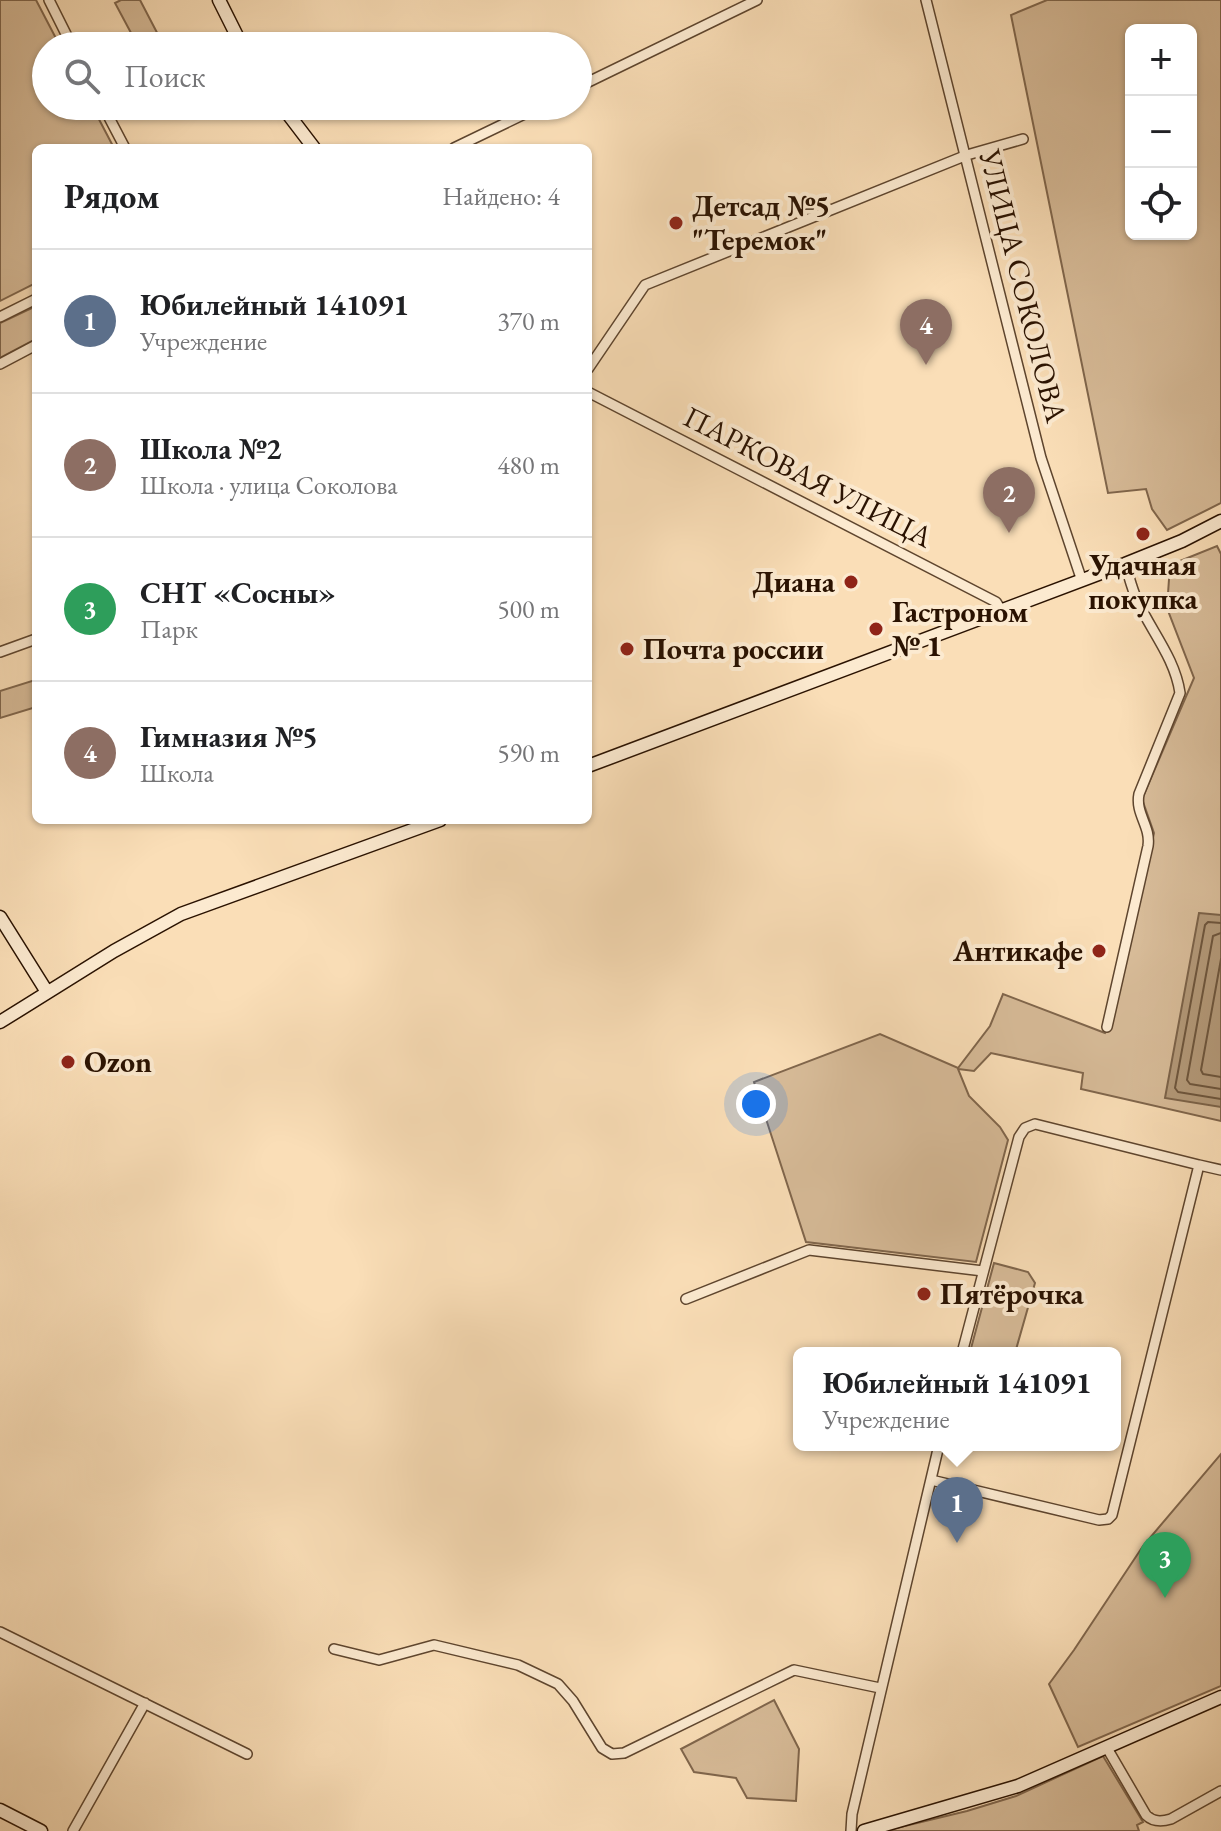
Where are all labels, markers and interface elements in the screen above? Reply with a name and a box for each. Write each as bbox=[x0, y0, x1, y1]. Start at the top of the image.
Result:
map controls bbox=[1125, 24, 1197, 240]
button: + bbox=[1125, 24, 1197, 96]
search box bbox=[32, 32, 592, 120]
icon: search bbox=[60, 54, 104, 98]
text: Поиск bbox=[124, 57, 206, 96]
button: − bbox=[1125, 96, 1197, 168]
street label: УЛИЦА СОКОЛОВА bbox=[970, 144, 1076, 427]
button: locate bbox=[1125, 168, 1197, 240]
text: Рядом bbox=[64, 174, 159, 218]
text: Найдено: 4 bbox=[442, 179, 560, 213]
place label: Детсад №5 "Теремок" bbox=[692, 186, 830, 259]
marker: Детсад №5 "Теремок" bbox=[667, 214, 685, 232]
text: Юбилейный 141091 bbox=[140, 285, 409, 324]
pin: 4 bbox=[900, 299, 952, 365]
text: 1 bbox=[83, 304, 97, 338]
text: 370 m bbox=[497, 304, 560, 338]
text: Учреждение bbox=[140, 324, 267, 358]
street label: ПАРКОВАЯ УЛИЦА bbox=[677, 397, 940, 556]
text: Школа №2 bbox=[140, 429, 282, 468]
text: 2 bbox=[83, 448, 97, 482]
text: 480 m bbox=[497, 448, 560, 482]
pin: 2 bbox=[983, 467, 1035, 533]
text: Школа · улица Соколова bbox=[140, 468, 398, 502]
marker: Удачная покупка bbox=[1134, 525, 1152, 543]
place label: Удачная покупка bbox=[1088, 545, 1199, 618]
place label: Диана bbox=[752, 562, 836, 601]
text: СНТ «Сосны» bbox=[140, 573, 336, 612]
marker: Диана bbox=[842, 573, 860, 591]
text: 3 bbox=[83, 592, 97, 626]
text: 500 m bbox=[497, 592, 560, 626]
place label: Гастроном № 1 bbox=[892, 592, 1028, 665]
text: Парк bbox=[140, 612, 198, 646]
marker: Гастроном № 1 bbox=[867, 620, 885, 638]
place label: Почта россии bbox=[643, 629, 824, 668]
marker: Почта россии bbox=[618, 640, 636, 658]
text: Гимназия №5 bbox=[140, 717, 318, 756]
text: 4 bbox=[83, 736, 97, 770]
text: 590 m bbox=[497, 736, 560, 770]
text: Школа bbox=[140, 756, 214, 790]
place label: Антикафе bbox=[952, 931, 1083, 970]
marker: Антикафе bbox=[1090, 942, 1108, 960]
place label: Ozon bbox=[84, 1042, 152, 1081]
marker: Ozon bbox=[59, 1053, 77, 1071]
your location bbox=[736, 1084, 776, 1124]
place label: Пятёрочка bbox=[940, 1274, 1084, 1313]
marker: Пятёрочка bbox=[915, 1285, 933, 1303]
popup bbox=[793, 1347, 1121, 1451]
text: Юбилейный 141091 bbox=[822, 1363, 1092, 1402]
text: Учреждение bbox=[822, 1402, 950, 1436]
pin: 1 bbox=[931, 1477, 983, 1543]
pin: 3 bbox=[1139, 1532, 1191, 1598]

